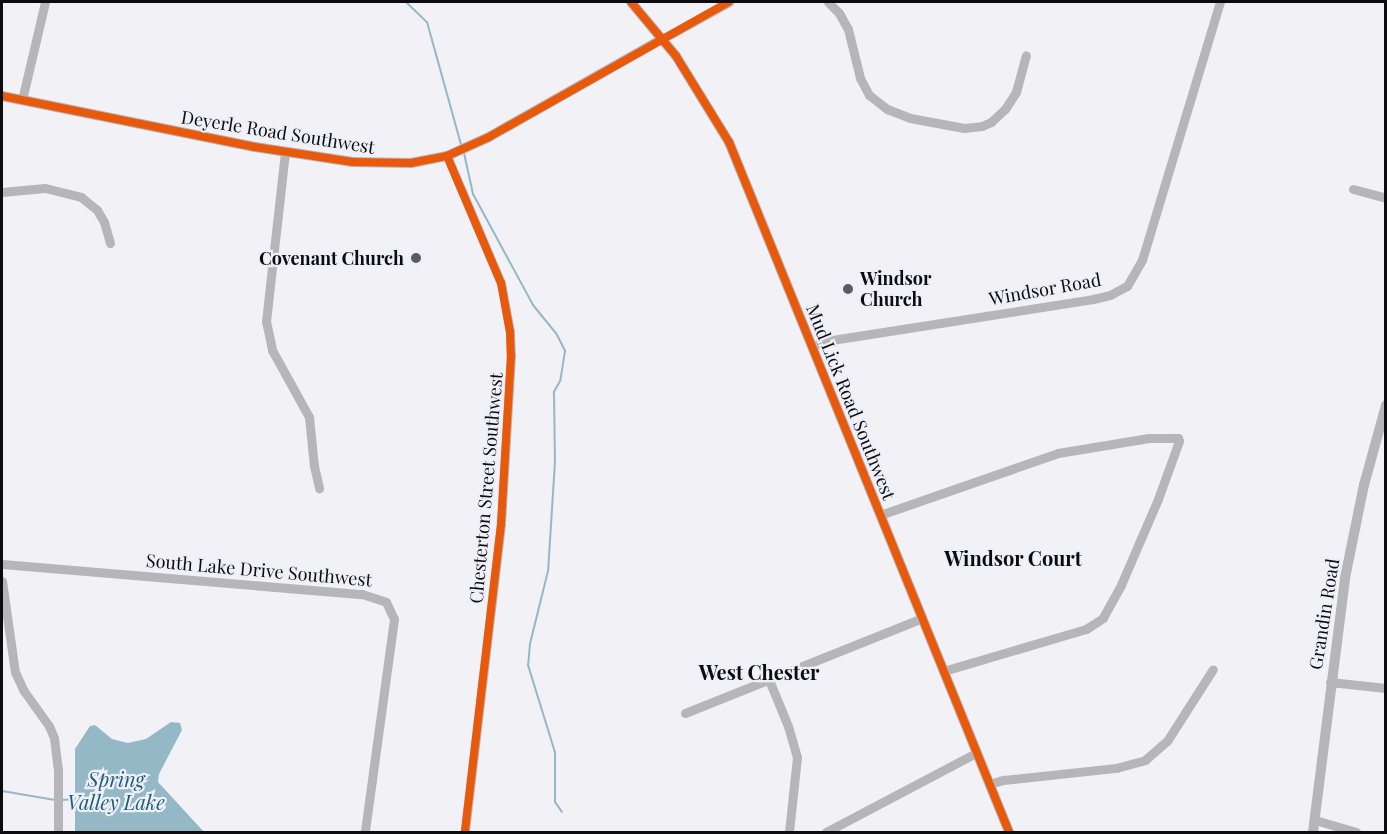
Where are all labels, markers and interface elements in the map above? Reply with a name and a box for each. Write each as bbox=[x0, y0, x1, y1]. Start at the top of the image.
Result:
street label: Deyerle Road Southwest bbox=[180, 106, 376, 158]
place label: Covenant Church bbox=[259, 247, 404, 269]
marker: Covenant Church bbox=[409, 251, 423, 265]
place label: Windsor Church bbox=[860, 268, 931, 310]
street label: Windsor Road bbox=[987, 268, 1103, 310]
marker: Windsor Church bbox=[841, 282, 855, 296]
street label: Mud Lick Road Southwest bbox=[802, 301, 900, 503]
street label: Chesterton Street Southwest bbox=[465, 372, 507, 604]
district label: Windsor Court bbox=[944, 545, 1082, 569]
street label: South Lake Drive Southwest bbox=[145, 549, 373, 591]
street label: Grandin Road bbox=[1305, 557, 1343, 671]
district label: West Chester bbox=[699, 659, 819, 683]
water label: Spring Valley Lake bbox=[67, 767, 165, 814]

